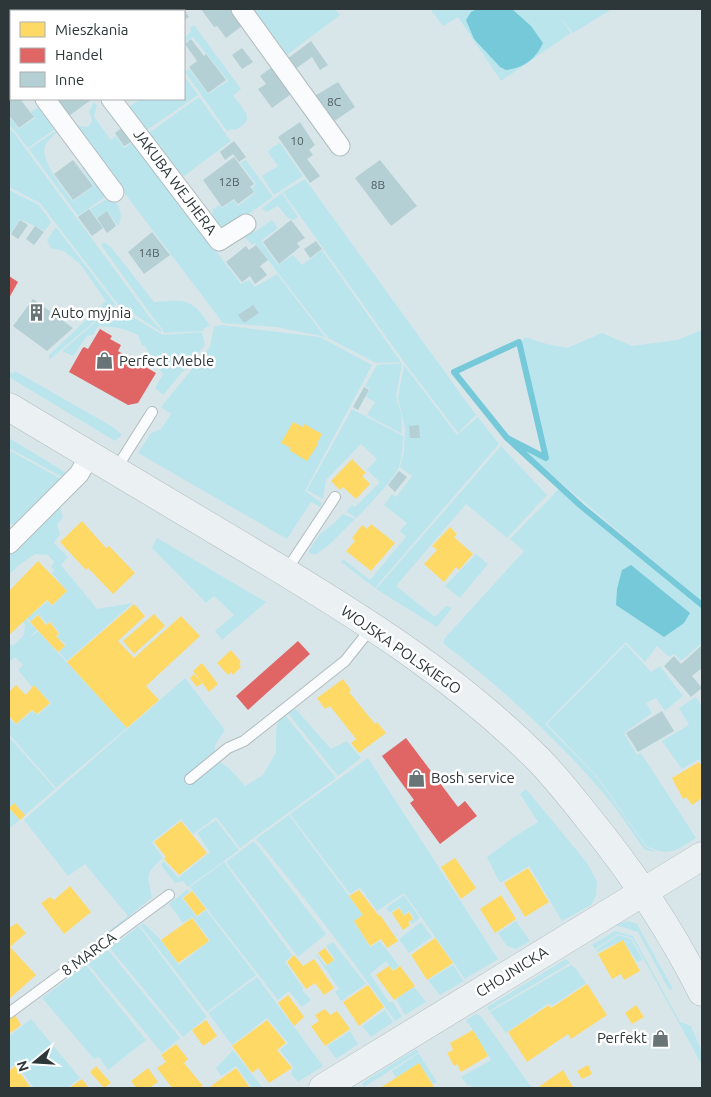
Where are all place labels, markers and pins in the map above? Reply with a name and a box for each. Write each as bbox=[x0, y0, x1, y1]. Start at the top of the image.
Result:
building icon: Auto myjnia bbox=[27, 303, 47, 323]
place label: Auto myjnia bbox=[51, 304, 131, 321]
shop icon: Perfect Meble bbox=[95, 351, 115, 371]
place label: Perfect Meble bbox=[119, 352, 214, 369]
shop icon: Bosh service bbox=[407, 768, 427, 788]
place label: Bosh service bbox=[431, 769, 515, 786]
shop icon: Perfekt bbox=[651, 1028, 671, 1048]
place label: Perfekt bbox=[597, 1029, 647, 1046]

